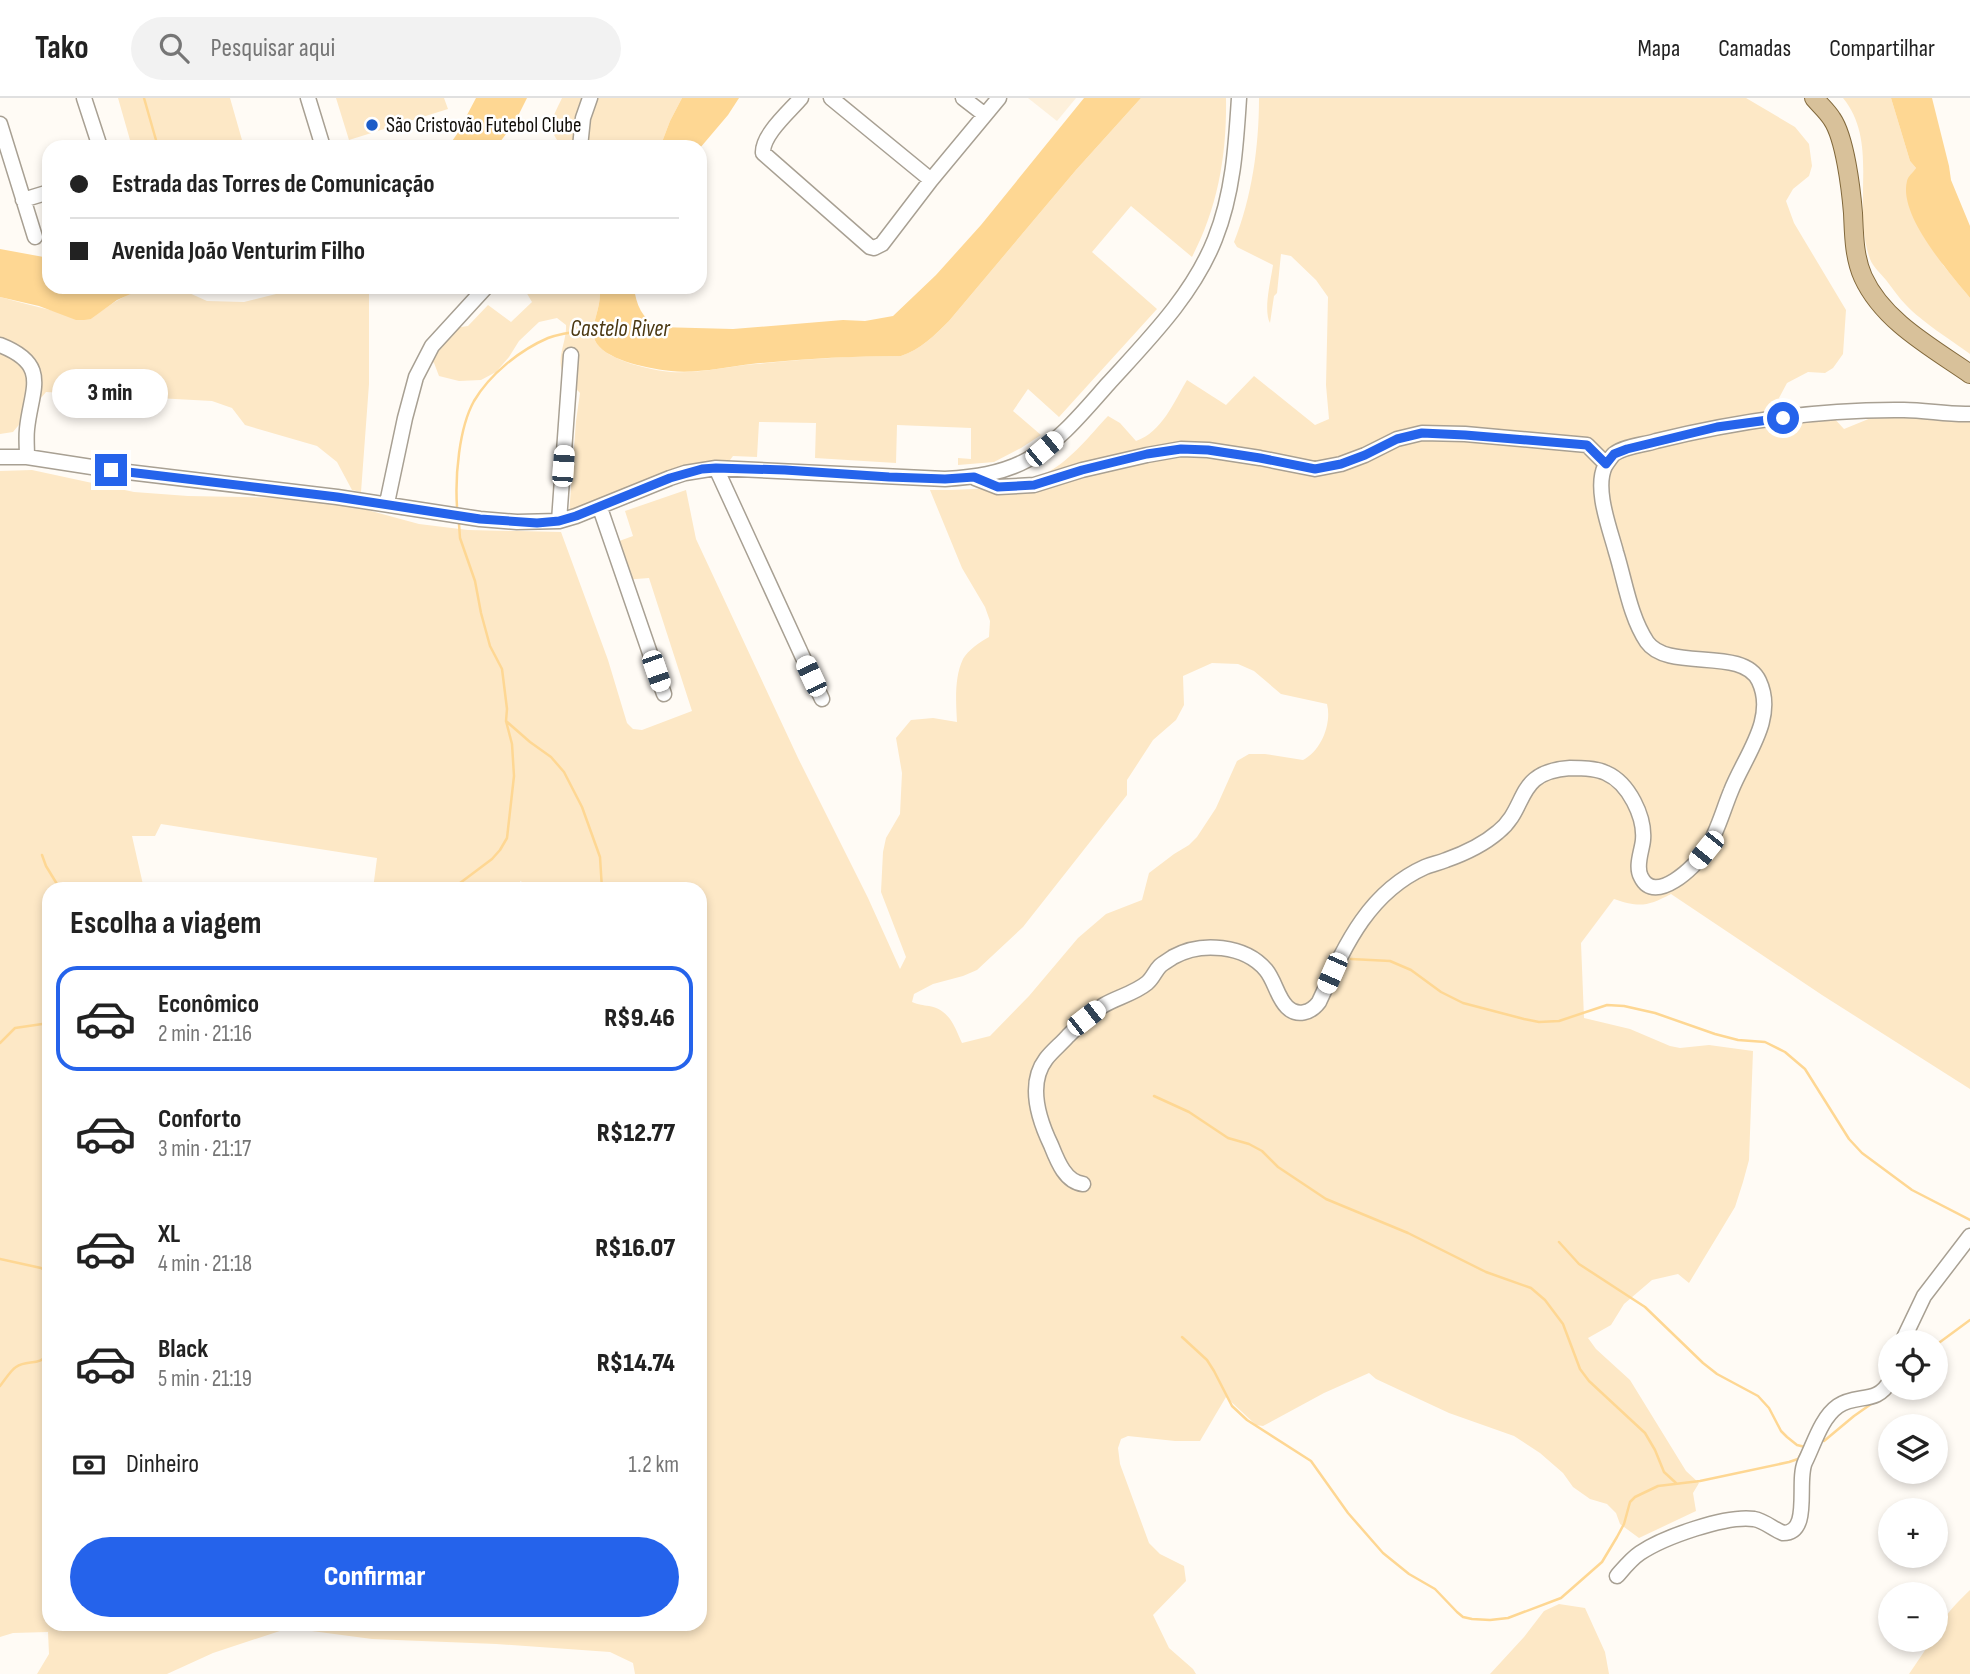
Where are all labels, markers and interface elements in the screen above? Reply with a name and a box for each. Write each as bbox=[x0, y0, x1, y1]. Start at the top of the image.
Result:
search box bbox=[131, 17, 621, 80]
text: Tako bbox=[35, 28, 89, 68]
icon: search bbox=[155, 29, 193, 67]
text: Pesquisar aqui bbox=[211, 33, 335, 64]
text: Mapa bbox=[1638, 34, 1680, 63]
text: Camadas bbox=[1718, 34, 1791, 63]
text: Compartilhar bbox=[1829, 34, 1935, 63]
place label: São Cristovão Futebol Clube bbox=[386, 113, 582, 138]
marker: São Cristovão Futebol Clube bbox=[364, 117, 380, 133]
text: Estrada das Torres de Comunicação bbox=[112, 169, 435, 200]
text: Avenida João Venturim Filho bbox=[112, 236, 365, 267]
water label: Castelo River bbox=[570, 315, 671, 343]
callout: 3 min bbox=[53, 368, 169, 418]
text: 3 min bbox=[88, 379, 132, 407]
route start bbox=[1767, 402, 1799, 434]
car bbox=[1022, 427, 1067, 471]
car bbox=[552, 444, 575, 488]
route end bbox=[95, 454, 127, 486]
car bbox=[640, 648, 673, 694]
car bbox=[793, 653, 830, 699]
car bbox=[1685, 827, 1728, 873]
text: Escolha a viagem bbox=[70, 904, 262, 943]
car bbox=[1314, 950, 1351, 996]
icon: car bbox=[74, 987, 137, 1050]
text: Econômico bbox=[158, 989, 259, 1020]
car bbox=[1063, 997, 1110, 1039]
text: R$9.46 bbox=[604, 1003, 675, 1034]
text: 2 min · 21:16 bbox=[158, 1020, 252, 1048]
icon: car bbox=[74, 1102, 137, 1165]
text: Conforto bbox=[158, 1104, 241, 1135]
text: R$12.77 bbox=[597, 1118, 675, 1149]
text: 3 min · 21:17 bbox=[158, 1135, 251, 1163]
icon: car bbox=[74, 1217, 137, 1280]
text: XL bbox=[158, 1219, 180, 1250]
text: R$16.07 bbox=[595, 1233, 675, 1264]
text: 4 min · 21:18 bbox=[158, 1250, 252, 1278]
map controls bbox=[1878, 1330, 1948, 1652]
button: locate bbox=[1878, 1330, 1948, 1400]
icon: car bbox=[74, 1332, 137, 1395]
text: Black bbox=[158, 1334, 208, 1365]
text: R$14.74 bbox=[597, 1348, 675, 1379]
text: 5 min · 21:19 bbox=[158, 1365, 252, 1393]
button: layers bbox=[1878, 1414, 1948, 1484]
icon: cash bbox=[70, 1446, 108, 1484]
text: Dinheiro bbox=[126, 1449, 199, 1480]
text: 1.2 km bbox=[629, 1451, 679, 1479]
button: + bbox=[1878, 1498, 1948, 1568]
button: Confirmar bbox=[70, 1537, 679, 1617]
button: − bbox=[1878, 1582, 1948, 1652]

